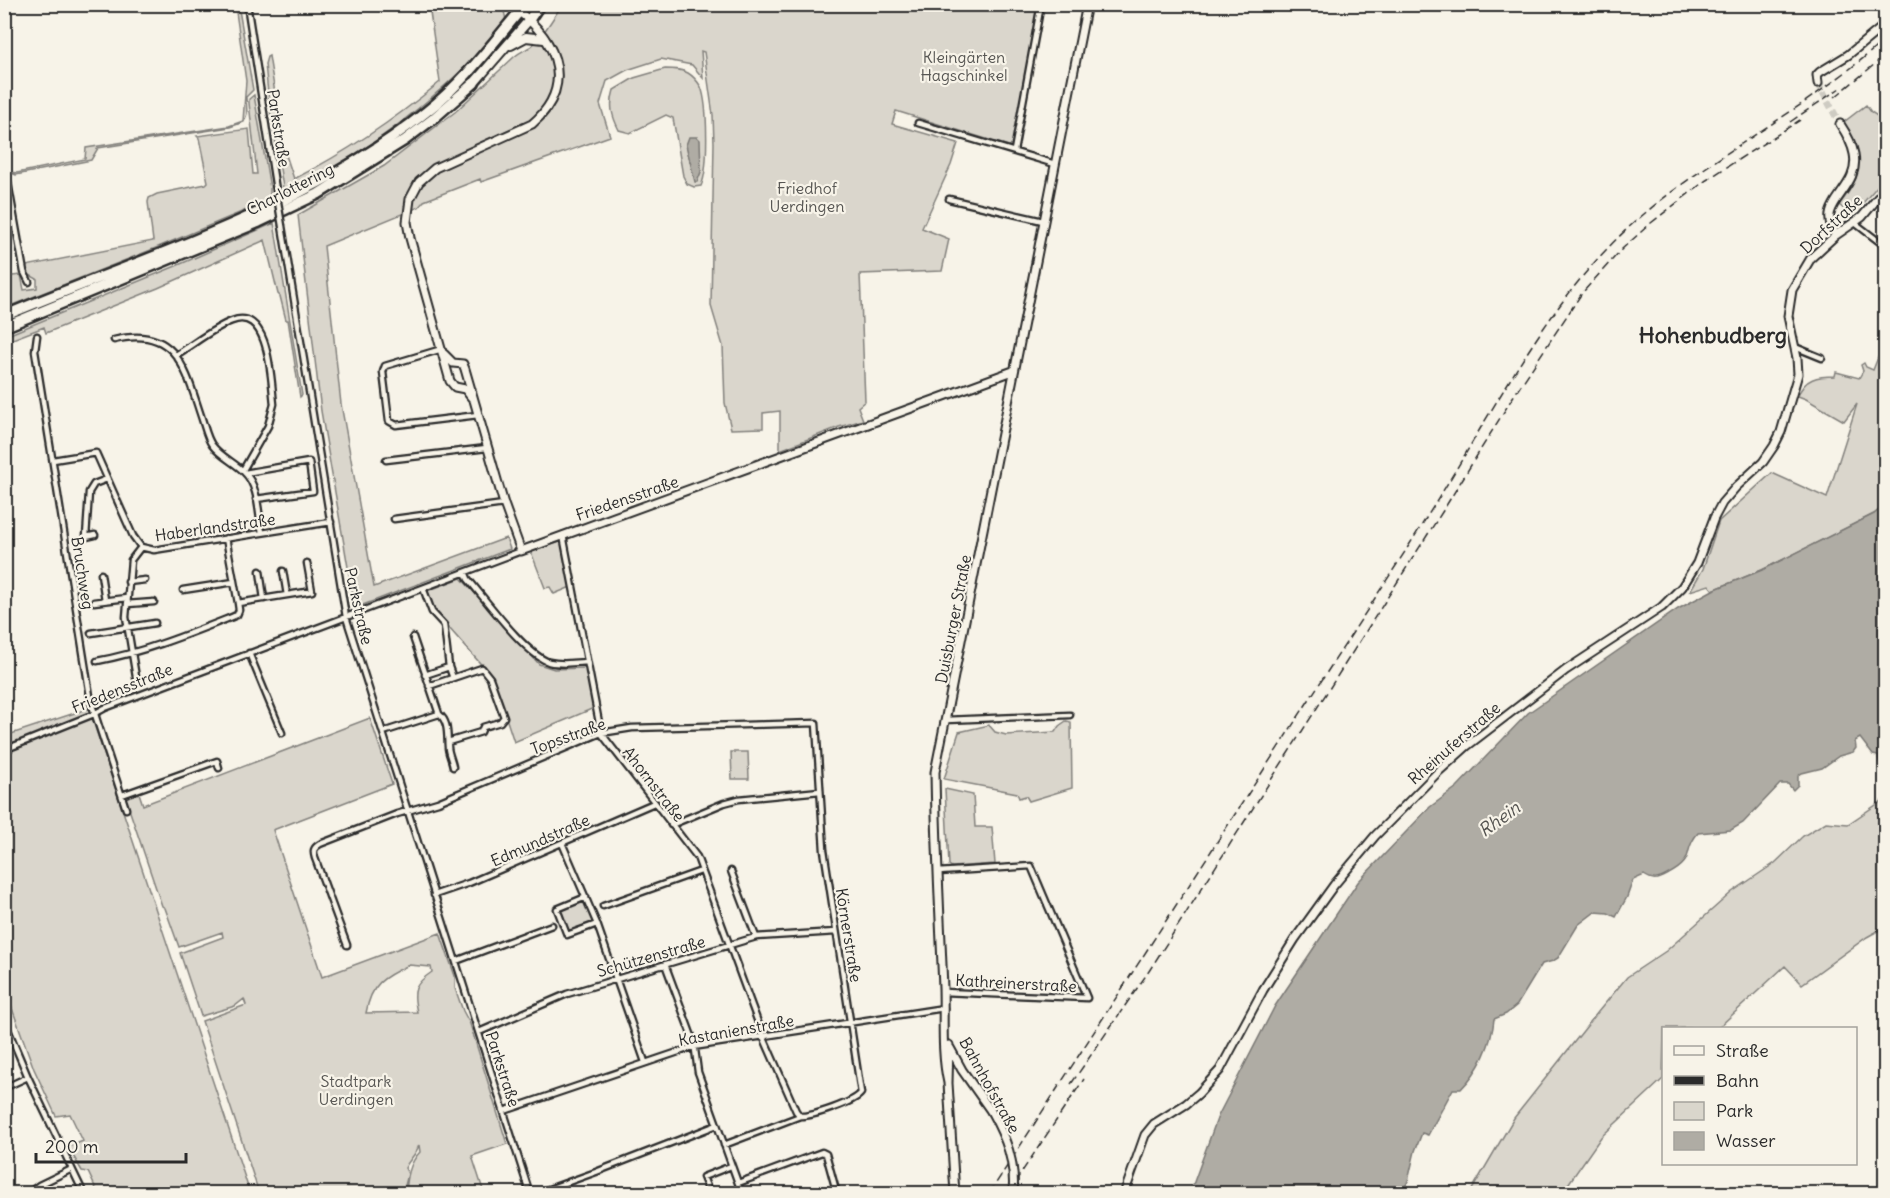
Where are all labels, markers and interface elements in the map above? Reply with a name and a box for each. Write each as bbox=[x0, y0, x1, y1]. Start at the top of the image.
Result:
park label: Kleingärten Hagschinkel bbox=[920, 47, 1008, 85]
street label: Parkstraße bbox=[263, 88, 295, 168]
street label: Charlottering bbox=[243, 158, 337, 220]
park label: Friedhof Uerdingen bbox=[770, 178, 844, 216]
street label: Dorfstraße bbox=[1796, 190, 1866, 258]
district label: Hohenbudberg bbox=[1639, 321, 1787, 349]
street label: Friedensstraße bbox=[573, 471, 681, 525]
street label: Haberlandstraße bbox=[153, 509, 277, 545]
street label: Bruchweg bbox=[67, 535, 99, 611]
street label: Duisburger Straße bbox=[931, 553, 975, 685]
street label: Parkstraße bbox=[340, 565, 378, 647]
street label: Friedensstraße bbox=[69, 659, 175, 717]
street label: Rheinuferstraße bbox=[1404, 698, 1504, 788]
street label: Topsstraße bbox=[528, 713, 608, 759]
street label: Ahornstraße bbox=[618, 742, 690, 826]
water label: Rhein bbox=[1474, 796, 1525, 842]
street label: Edmundstraße bbox=[487, 809, 593, 871]
street label: Körnerstraße bbox=[832, 886, 866, 984]
street label: Schützenstraße bbox=[595, 931, 707, 981]
street label: Kathreinerstraße bbox=[955, 970, 1077, 996]
street label: Kastanienstraße bbox=[677, 1010, 795, 1050]
legend bbox=[1662, 1027, 1857, 1165]
street label: Parkstraße bbox=[481, 1029, 525, 1109]
street label: Bahnhofstraße bbox=[955, 1033, 1025, 1137]
text: Straße bbox=[1716, 1039, 1769, 1062]
text: Bahn bbox=[1716, 1069, 1759, 1092]
park label: Stadtpark Uerdingen bbox=[319, 1071, 393, 1109]
text: Park bbox=[1716, 1099, 1753, 1122]
scale bar bbox=[36, 1126, 186, 1164]
text: Wasser bbox=[1716, 1129, 1776, 1152]
text: 200 m bbox=[45, 1135, 99, 1158]

